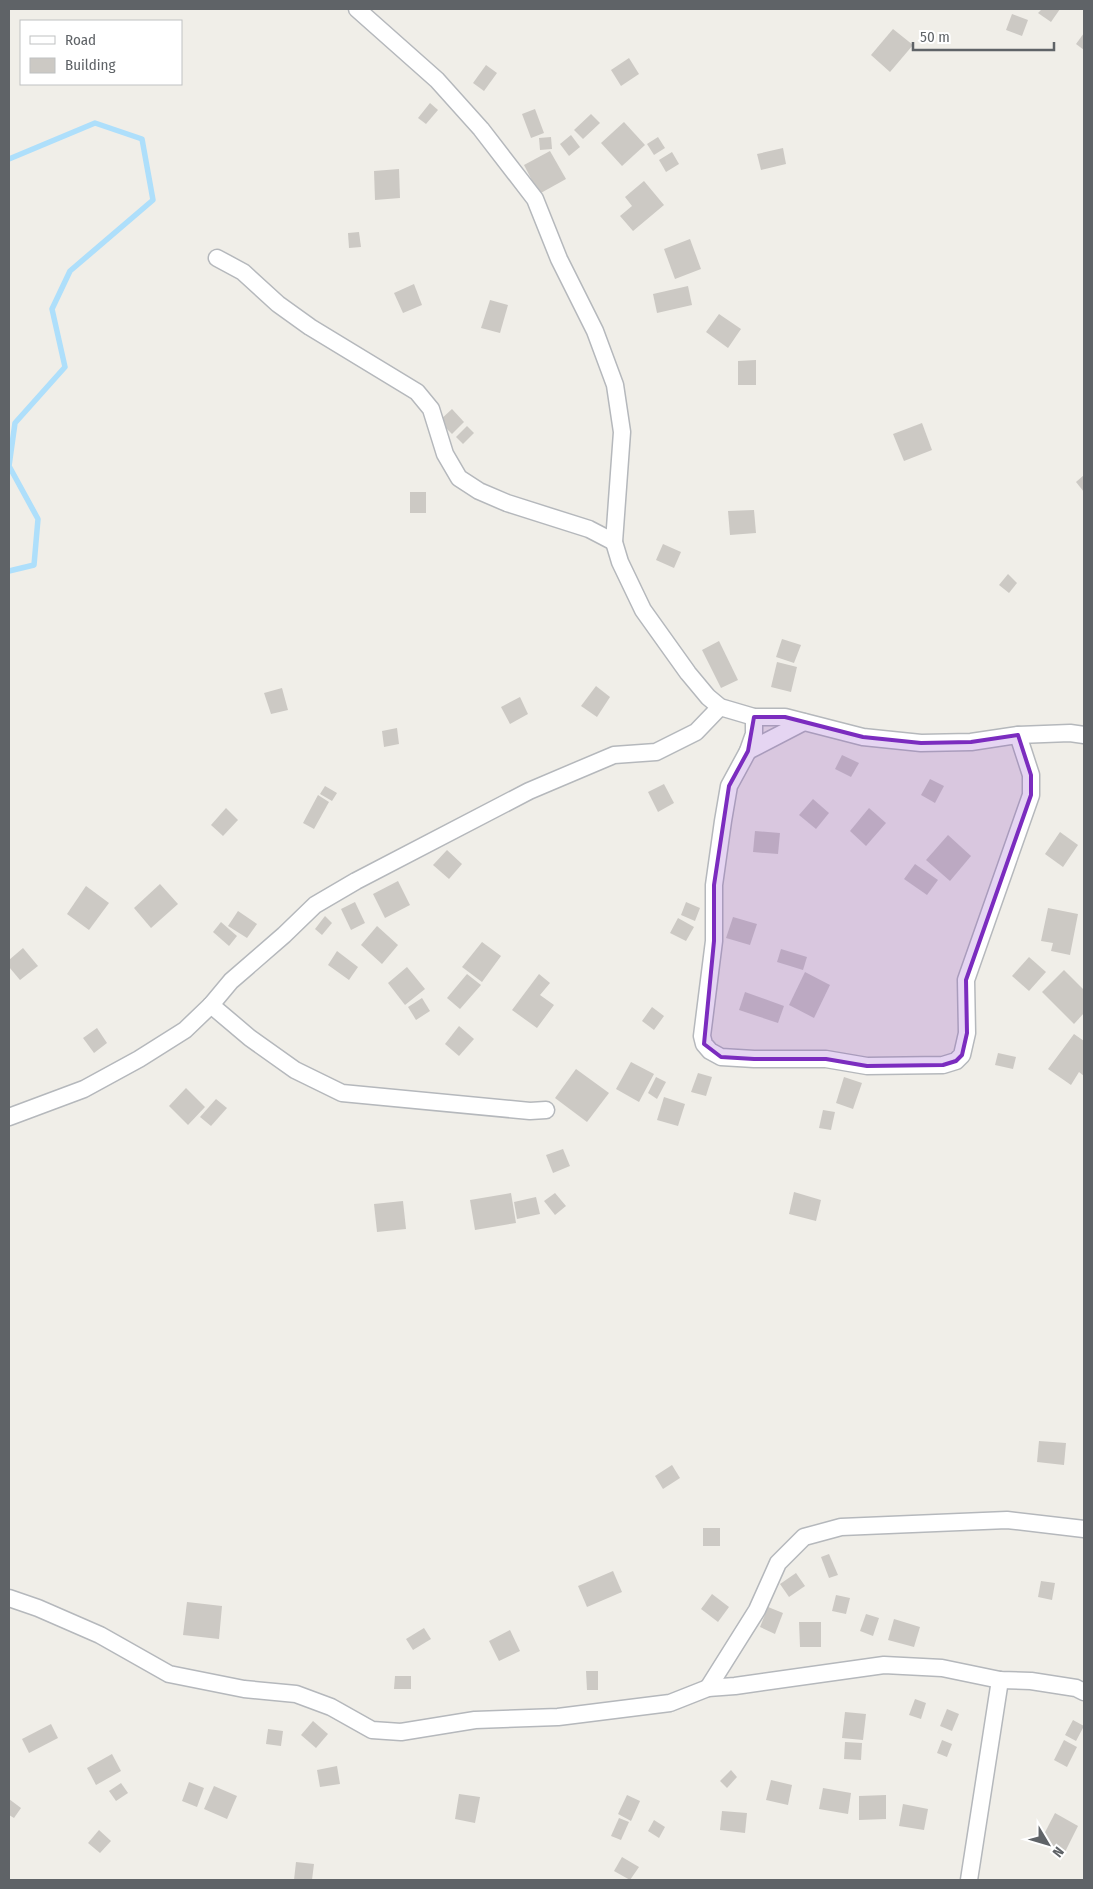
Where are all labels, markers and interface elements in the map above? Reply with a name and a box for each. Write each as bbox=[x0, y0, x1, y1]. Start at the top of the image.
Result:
legend bbox=[20, 20, 182, 85]
scale bar bbox=[913, 20, 1054, 52]
text: 50 m bbox=[920, 28, 950, 46]
text: Road bbox=[65, 31, 96, 49]
text: Building bbox=[65, 56, 116, 74]
north arrow bbox=[1023, 1819, 1073, 1869]
text: N bbox=[1049, 1843, 1067, 1860]

